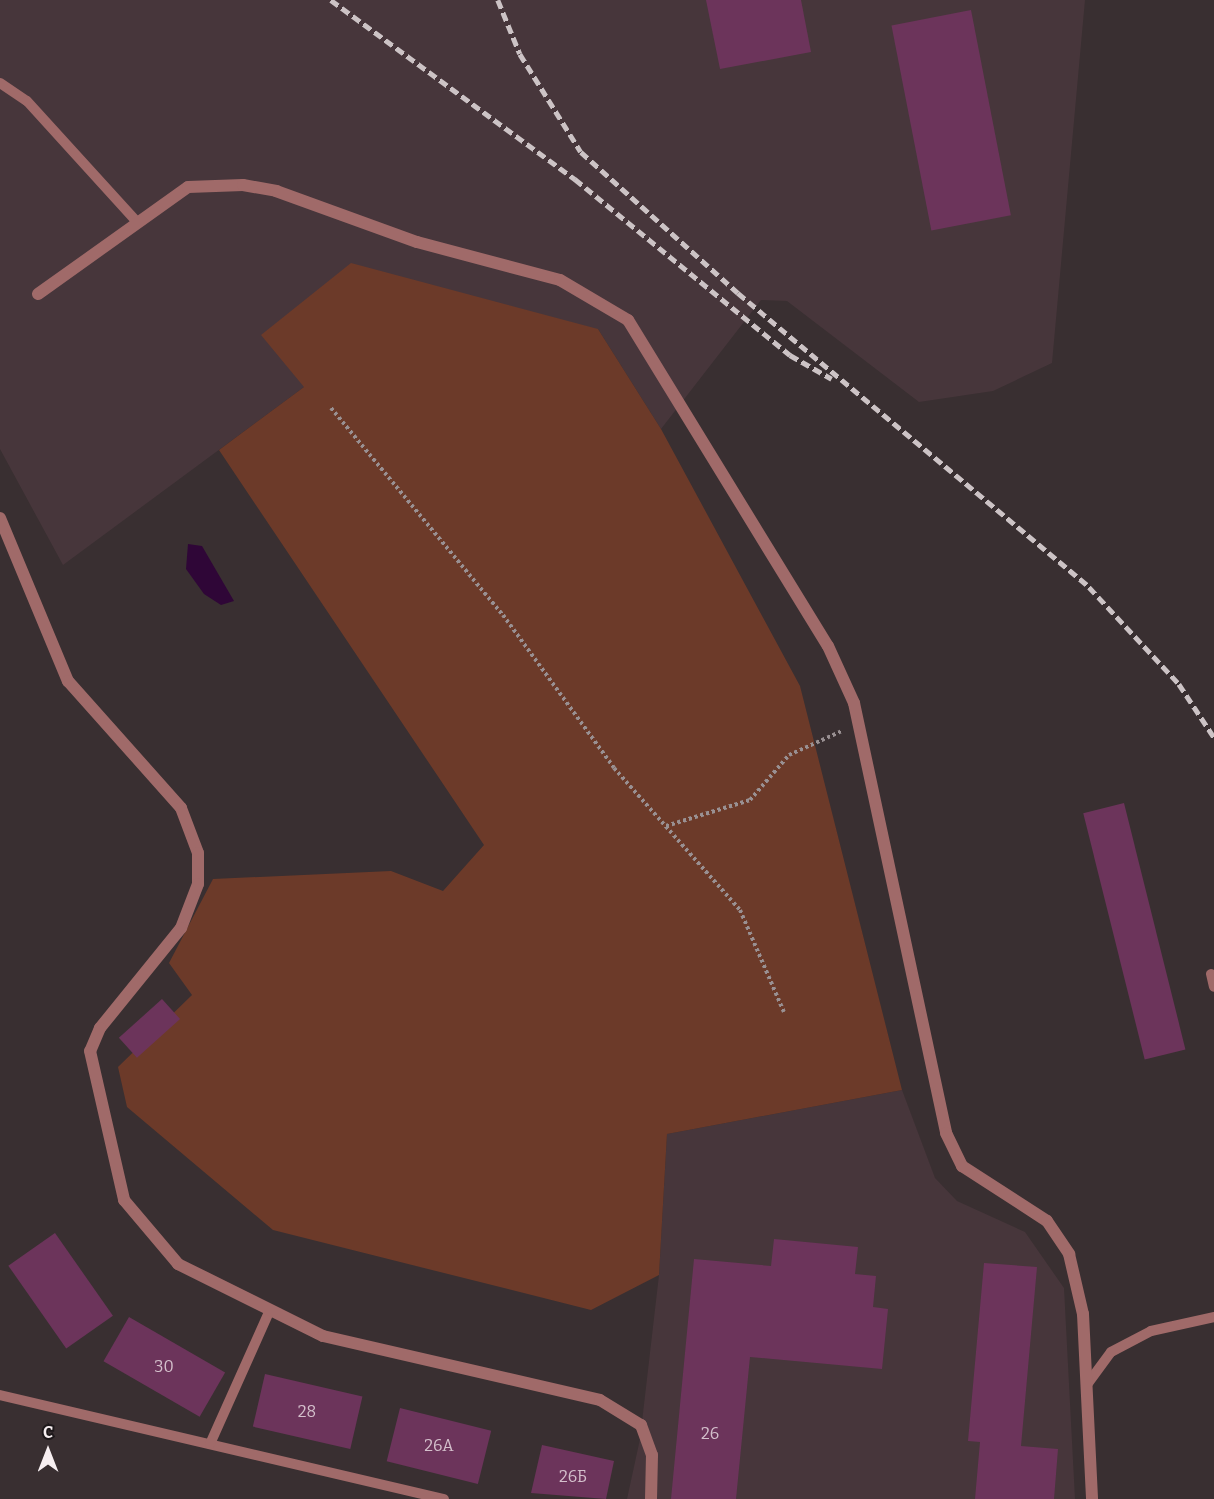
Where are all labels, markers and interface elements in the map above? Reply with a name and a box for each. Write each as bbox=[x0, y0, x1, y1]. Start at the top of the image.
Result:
house number: 30 bbox=[154, 1357, 174, 1377]
house number: 28 bbox=[298, 1402, 316, 1422]
north arrow bbox=[18, 1421, 78, 1481]
text: С bbox=[43, 1423, 53, 1442]
house number: 26 bbox=[701, 1424, 719, 1444]
house number: 26А bbox=[424, 1436, 454, 1456]
house number: 26Б bbox=[559, 1467, 587, 1487]

